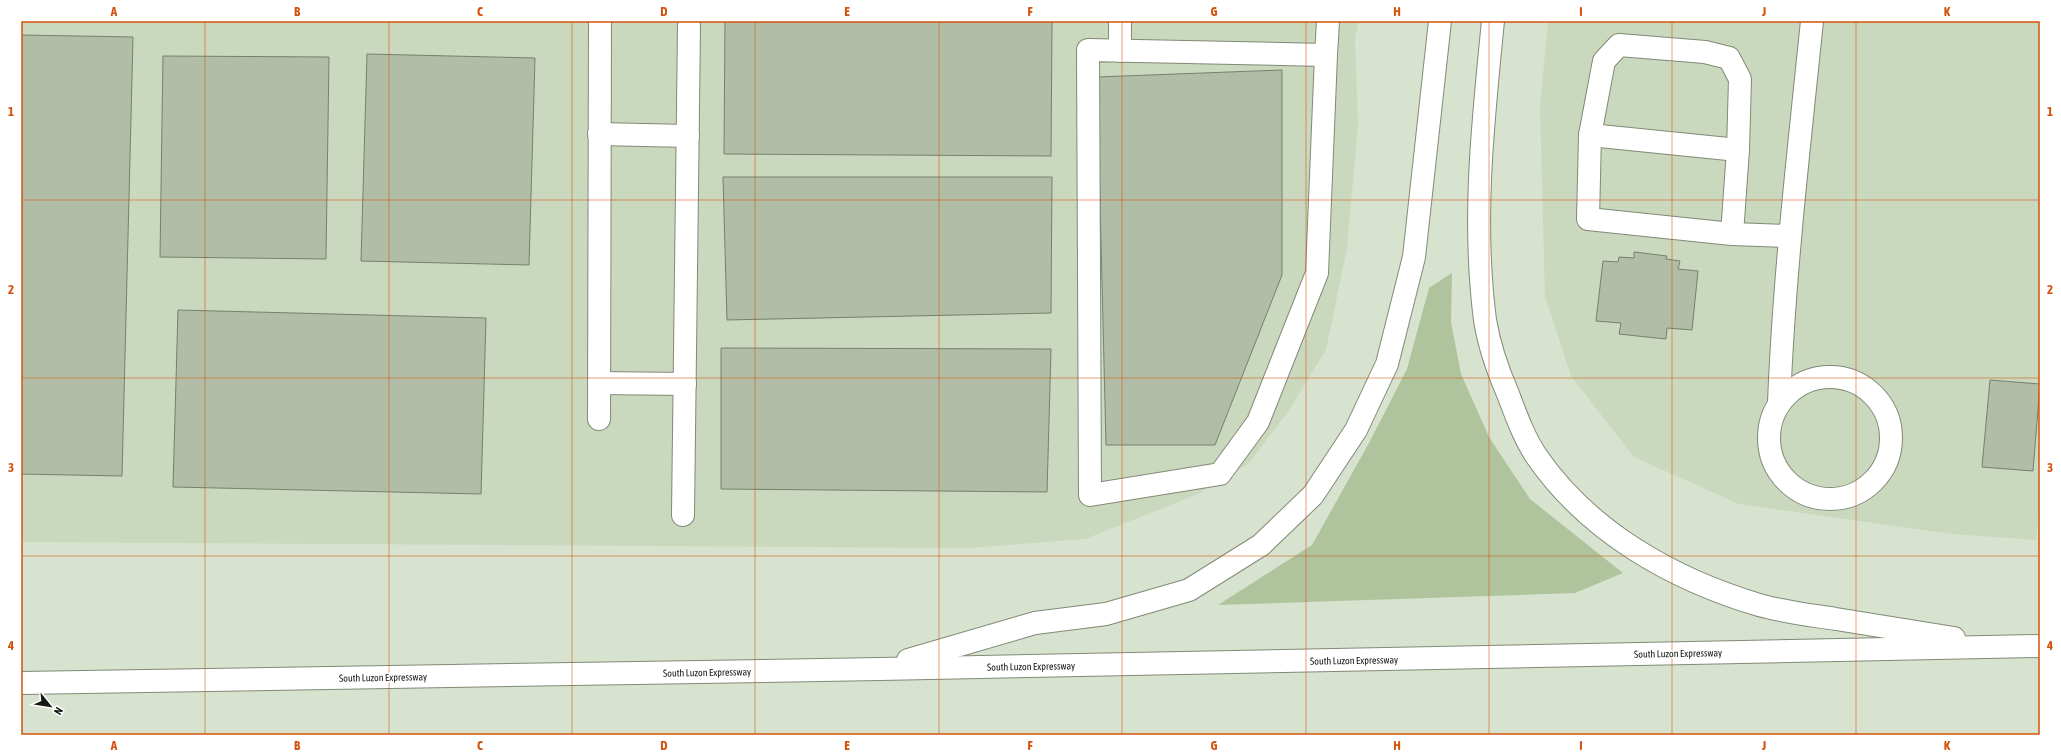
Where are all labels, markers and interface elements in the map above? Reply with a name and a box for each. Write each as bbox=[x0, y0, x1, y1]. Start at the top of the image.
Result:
text: A bbox=[110, 4, 118, 19]
text: B bbox=[294, 4, 301, 19]
text: C bbox=[477, 4, 483, 19]
text: D bbox=[660, 4, 668, 19]
text: E bbox=[844, 4, 850, 19]
text: F bbox=[1027, 4, 1033, 19]
text: G bbox=[1211, 4, 1218, 19]
text: H bbox=[1393, 4, 1401, 19]
text: I bbox=[1579, 4, 1583, 19]
text: J bbox=[1761, 4, 1766, 19]
text: K bbox=[1944, 4, 1951, 19]
text: 1 bbox=[8, 104, 14, 119]
text: 1 bbox=[2047, 104, 2053, 119]
text: 2 bbox=[8, 282, 14, 297]
text: 2 bbox=[2047, 282, 2053, 297]
text: 3 bbox=[8, 460, 14, 475]
text: 3 bbox=[2047, 460, 2053, 475]
text: 4 bbox=[7, 638, 14, 653]
text: 4 bbox=[2046, 638, 2053, 653]
street label: South Luzon Expressway bbox=[1634, 647, 1722, 660]
street label: South Luzon Expressway bbox=[1310, 654, 1398, 667]
street label: South Luzon Expressway bbox=[987, 660, 1075, 673]
street label: South Luzon Expressway bbox=[663, 666, 751, 679]
street label: South Luzon Expressway bbox=[339, 671, 427, 684]
north arrow bbox=[30, 686, 70, 726]
text: N bbox=[52, 705, 65, 717]
text: A bbox=[110, 738, 118, 753]
text: B bbox=[294, 738, 301, 753]
text: C bbox=[477, 738, 483, 753]
text: D bbox=[660, 738, 668, 753]
text: E bbox=[844, 738, 850, 753]
text: F bbox=[1027, 738, 1033, 753]
text: G bbox=[1211, 738, 1218, 753]
text: H bbox=[1393, 738, 1401, 753]
text: I bbox=[1579, 738, 1583, 753]
text: J bbox=[1761, 738, 1766, 753]
text: K bbox=[1944, 738, 1951, 753]

